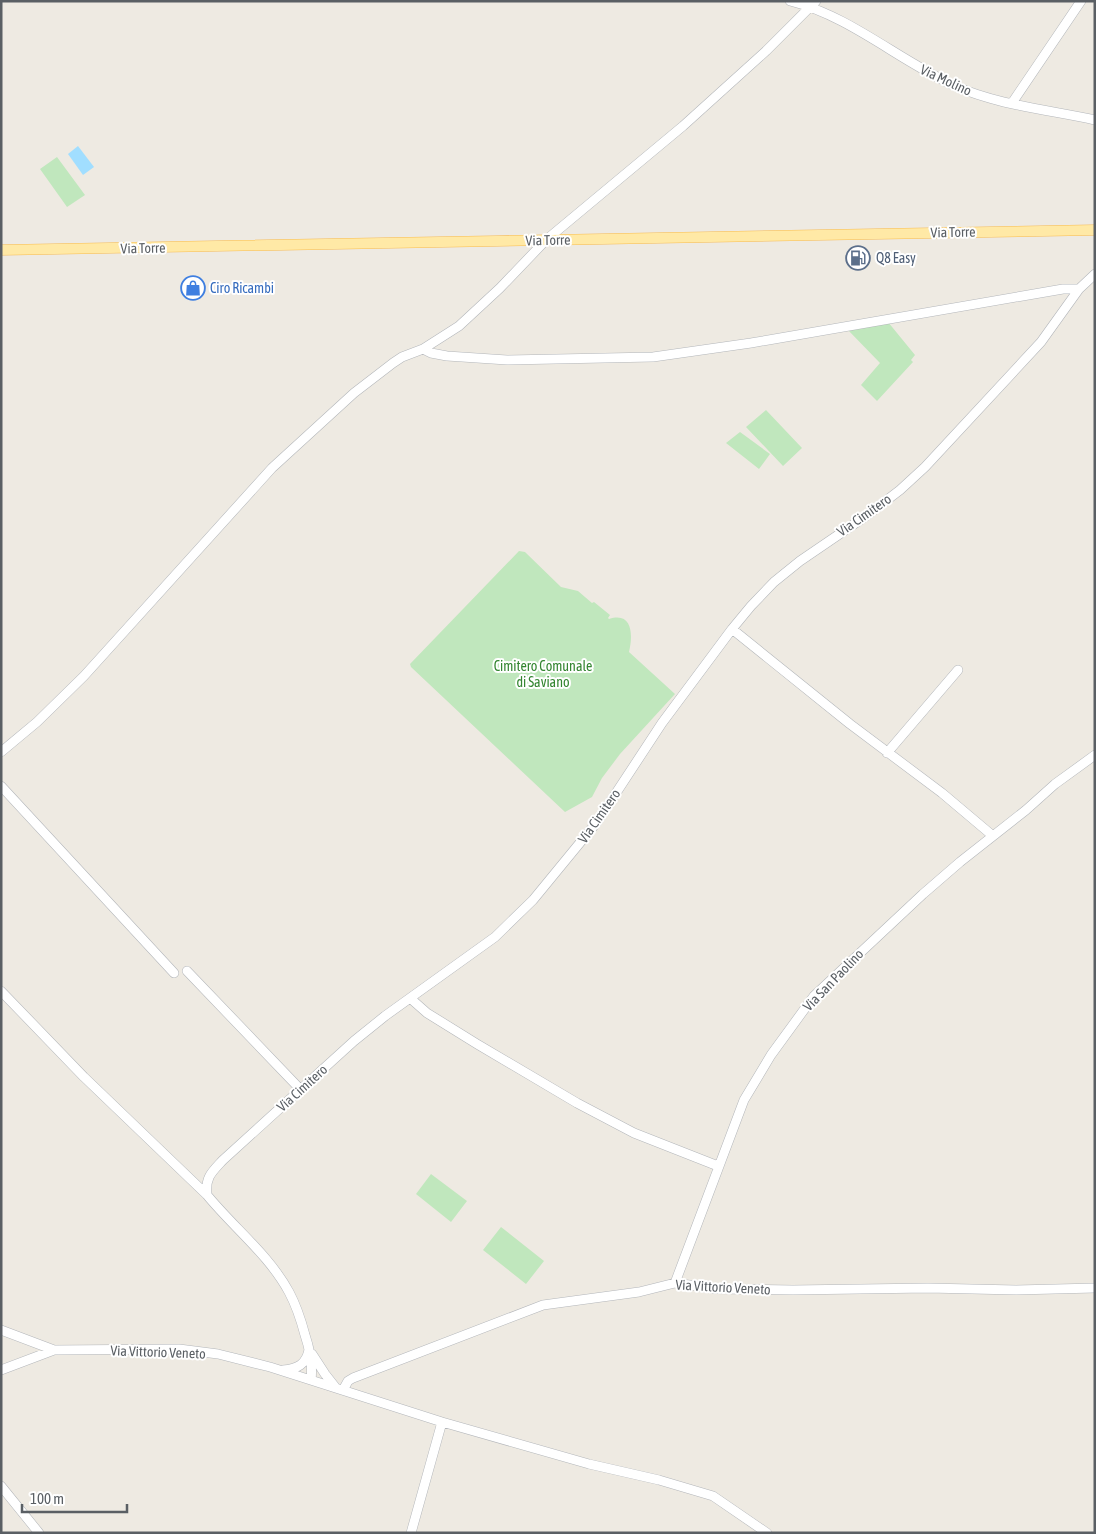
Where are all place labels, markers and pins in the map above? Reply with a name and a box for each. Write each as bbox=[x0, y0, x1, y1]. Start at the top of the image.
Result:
fuel station icon: Q8 Easy bbox=[845, 245, 871, 271]
place label: Q8 Easy bbox=[876, 250, 916, 266]
shop icon: Ciro Ricambi bbox=[180, 275, 206, 301]
place label: Ciro Ricambi bbox=[210, 280, 274, 296]

